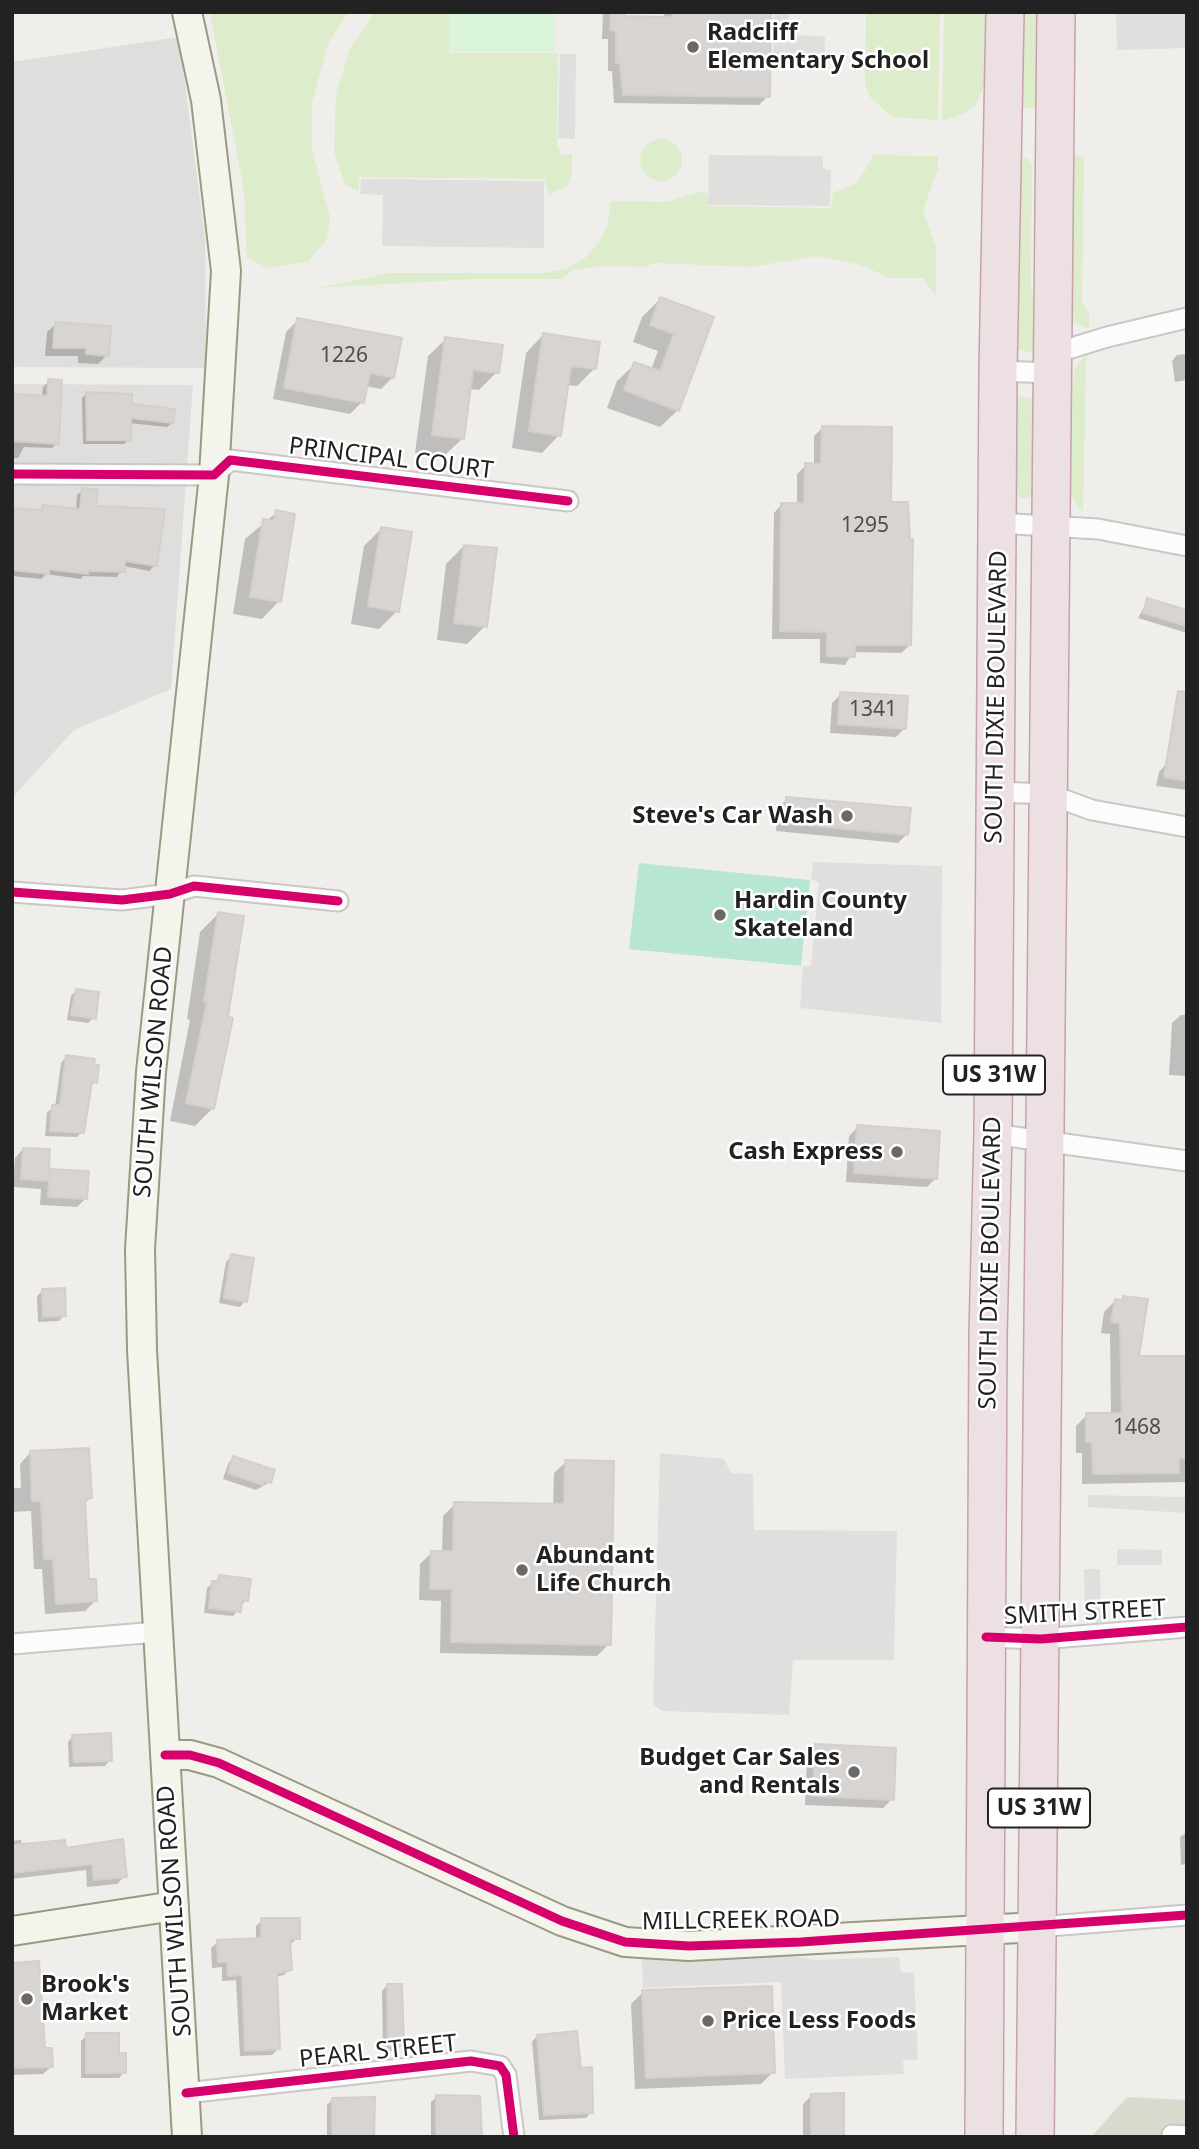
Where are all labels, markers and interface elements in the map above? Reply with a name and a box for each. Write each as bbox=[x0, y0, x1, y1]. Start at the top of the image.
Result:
place label: Radcliff Elementary School bbox=[707, 19, 929, 75]
marker: Radcliff Elementary School bbox=[685, 39, 701, 55]
house number: 1226 bbox=[320, 343, 368, 369]
street label: PRINCIPAL COURT bbox=[287, 432, 495, 486]
house number: 1295 bbox=[841, 513, 889, 539]
street label: SOUTH DIXIE BOULEVARD bbox=[980, 550, 1014, 844]
house number: 1341 bbox=[849, 697, 897, 723]
place label: Steve's Car Wash bbox=[632, 802, 833, 830]
marker: Steve's Car Wash bbox=[839, 808, 855, 824]
place label: Hardin County Skateland bbox=[734, 887, 907, 943]
marker: Hardin County Skateland bbox=[712, 907, 728, 923]
street label: SOUTH WILSON ROAD bbox=[129, 945, 179, 1199]
road number: US 31W bbox=[943, 1056, 1045, 1094]
street label: SOUTH DIXIE BOULEVARD bbox=[974, 1116, 1008, 1410]
place label: Cash Express bbox=[728, 1138, 883, 1166]
marker: Cash Express bbox=[889, 1144, 905, 1160]
house number: 1468 bbox=[1113, 1415, 1161, 1441]
place label: Abundant Life Church bbox=[536, 1542, 671, 1598]
marker: Abundant Life Church bbox=[514, 1562, 530, 1578]
street label: SMITH STREET bbox=[1003, 1594, 1167, 1632]
place label: Budget Car Sales and Rentals bbox=[639, 1744, 840, 1800]
marker: Budget Car Sales and Rentals bbox=[846, 1764, 862, 1780]
street label: SOUTH WILSON ROAD bbox=[152, 1784, 198, 2038]
road number: US 31W bbox=[988, 1788, 1090, 1828]
street label: MILLCREEK ROAD bbox=[642, 1905, 840, 1937]
place label: Brook's Market bbox=[41, 1971, 130, 2027]
marker: Brook's Market bbox=[19, 1991, 35, 2007]
place label: Price Less Foods bbox=[722, 2007, 916, 2035]
marker: Price Less Foods bbox=[700, 2013, 716, 2029]
street label: PEARL STREET bbox=[298, 2029, 458, 2075]

